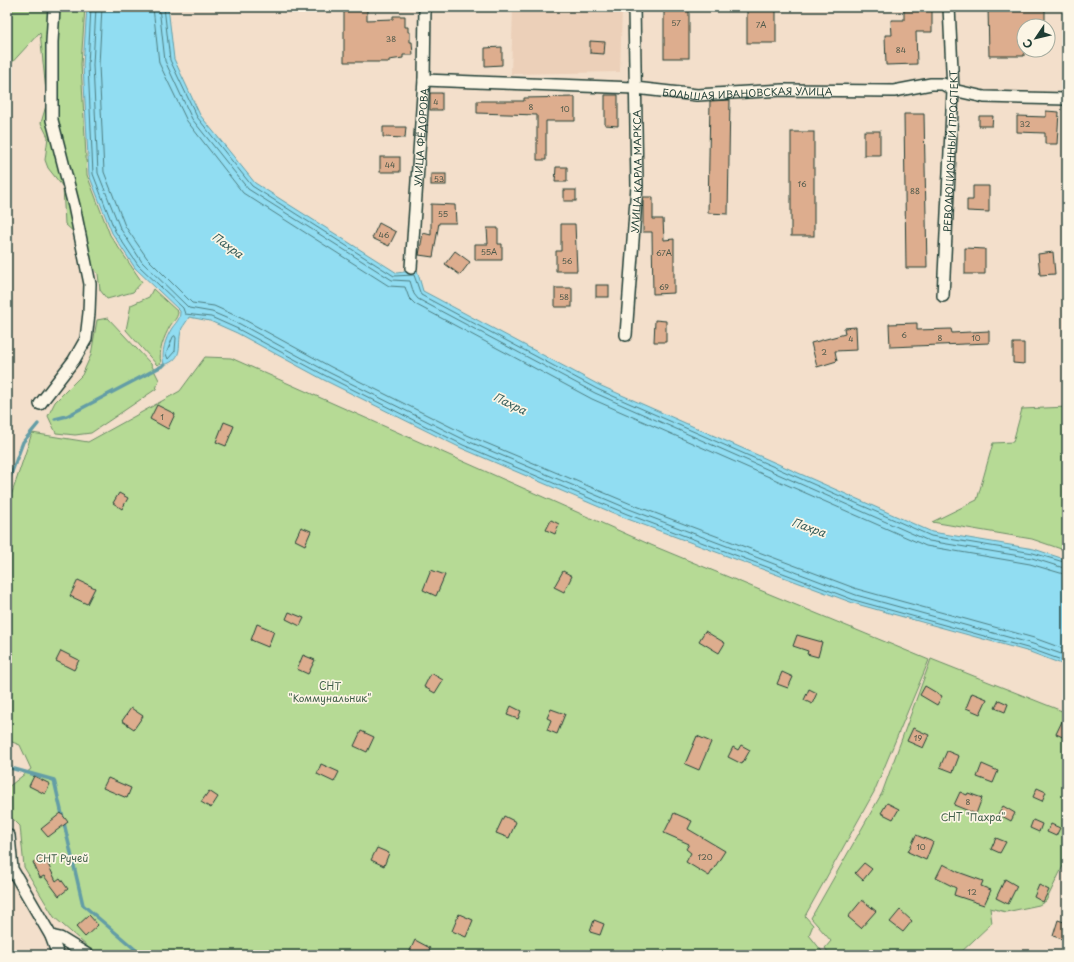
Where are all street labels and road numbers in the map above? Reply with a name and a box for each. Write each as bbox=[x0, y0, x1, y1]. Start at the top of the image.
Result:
street label: РЕВОЛЮЦИОННЫЙ ПРОСПЕКТ bbox=[939, 70, 961, 232]
street label: БОЛЬШАЯ ИВАНОВСКАЯ УЛИЦА bbox=[662, 82, 833, 103]
street label: УЛИЦА ФЁДОРОВА bbox=[409, 88, 431, 187]
street label: УЛИЦА КАРЛА МАРКСА bbox=[626, 109, 645, 233]

